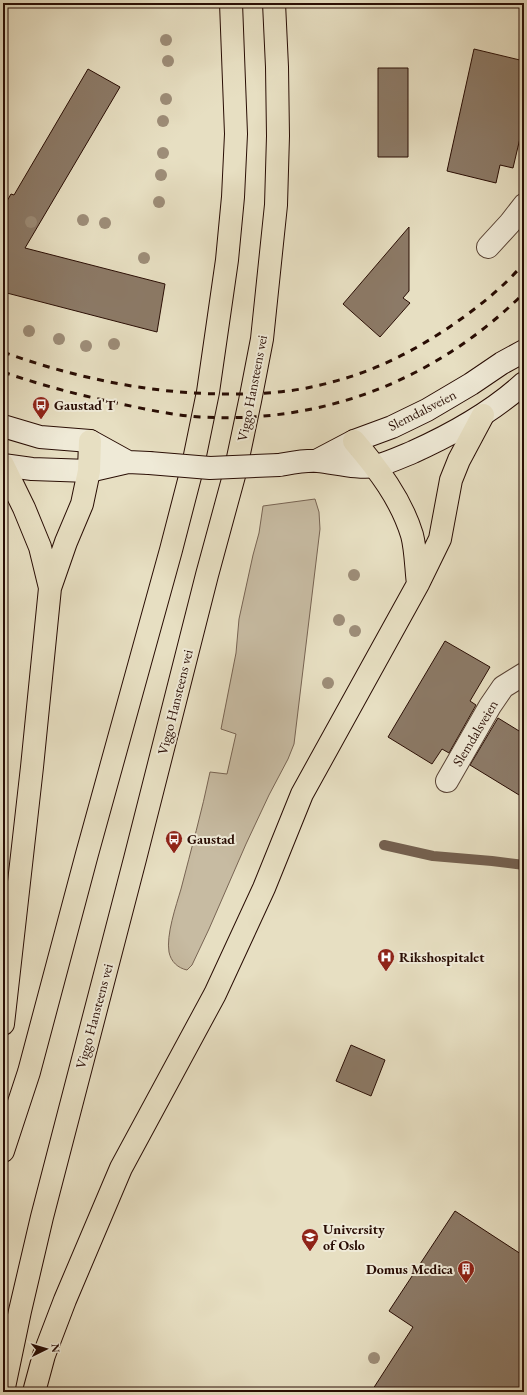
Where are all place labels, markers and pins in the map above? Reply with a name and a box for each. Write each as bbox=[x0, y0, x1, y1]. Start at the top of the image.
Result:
bus stop icon: Gaustad T bbox=[31, 395, 51, 420]
place label: Gaustad T bbox=[54, 396, 115, 414]
bus stop icon: Gaustad bbox=[164, 829, 184, 854]
place label: Gaustad bbox=[187, 830, 235, 848]
hospital icon: Rikshospitalet bbox=[376, 947, 396, 972]
place label: Rikshospitalet bbox=[399, 948, 485, 966]
place label: University of Oslo bbox=[323, 1220, 385, 1254]
school or university icon: University of Oslo bbox=[300, 1227, 320, 1252]
building icon: Domus Medica bbox=[456, 1259, 476, 1284]
place label: Domus Medica bbox=[366, 1260, 454, 1278]

